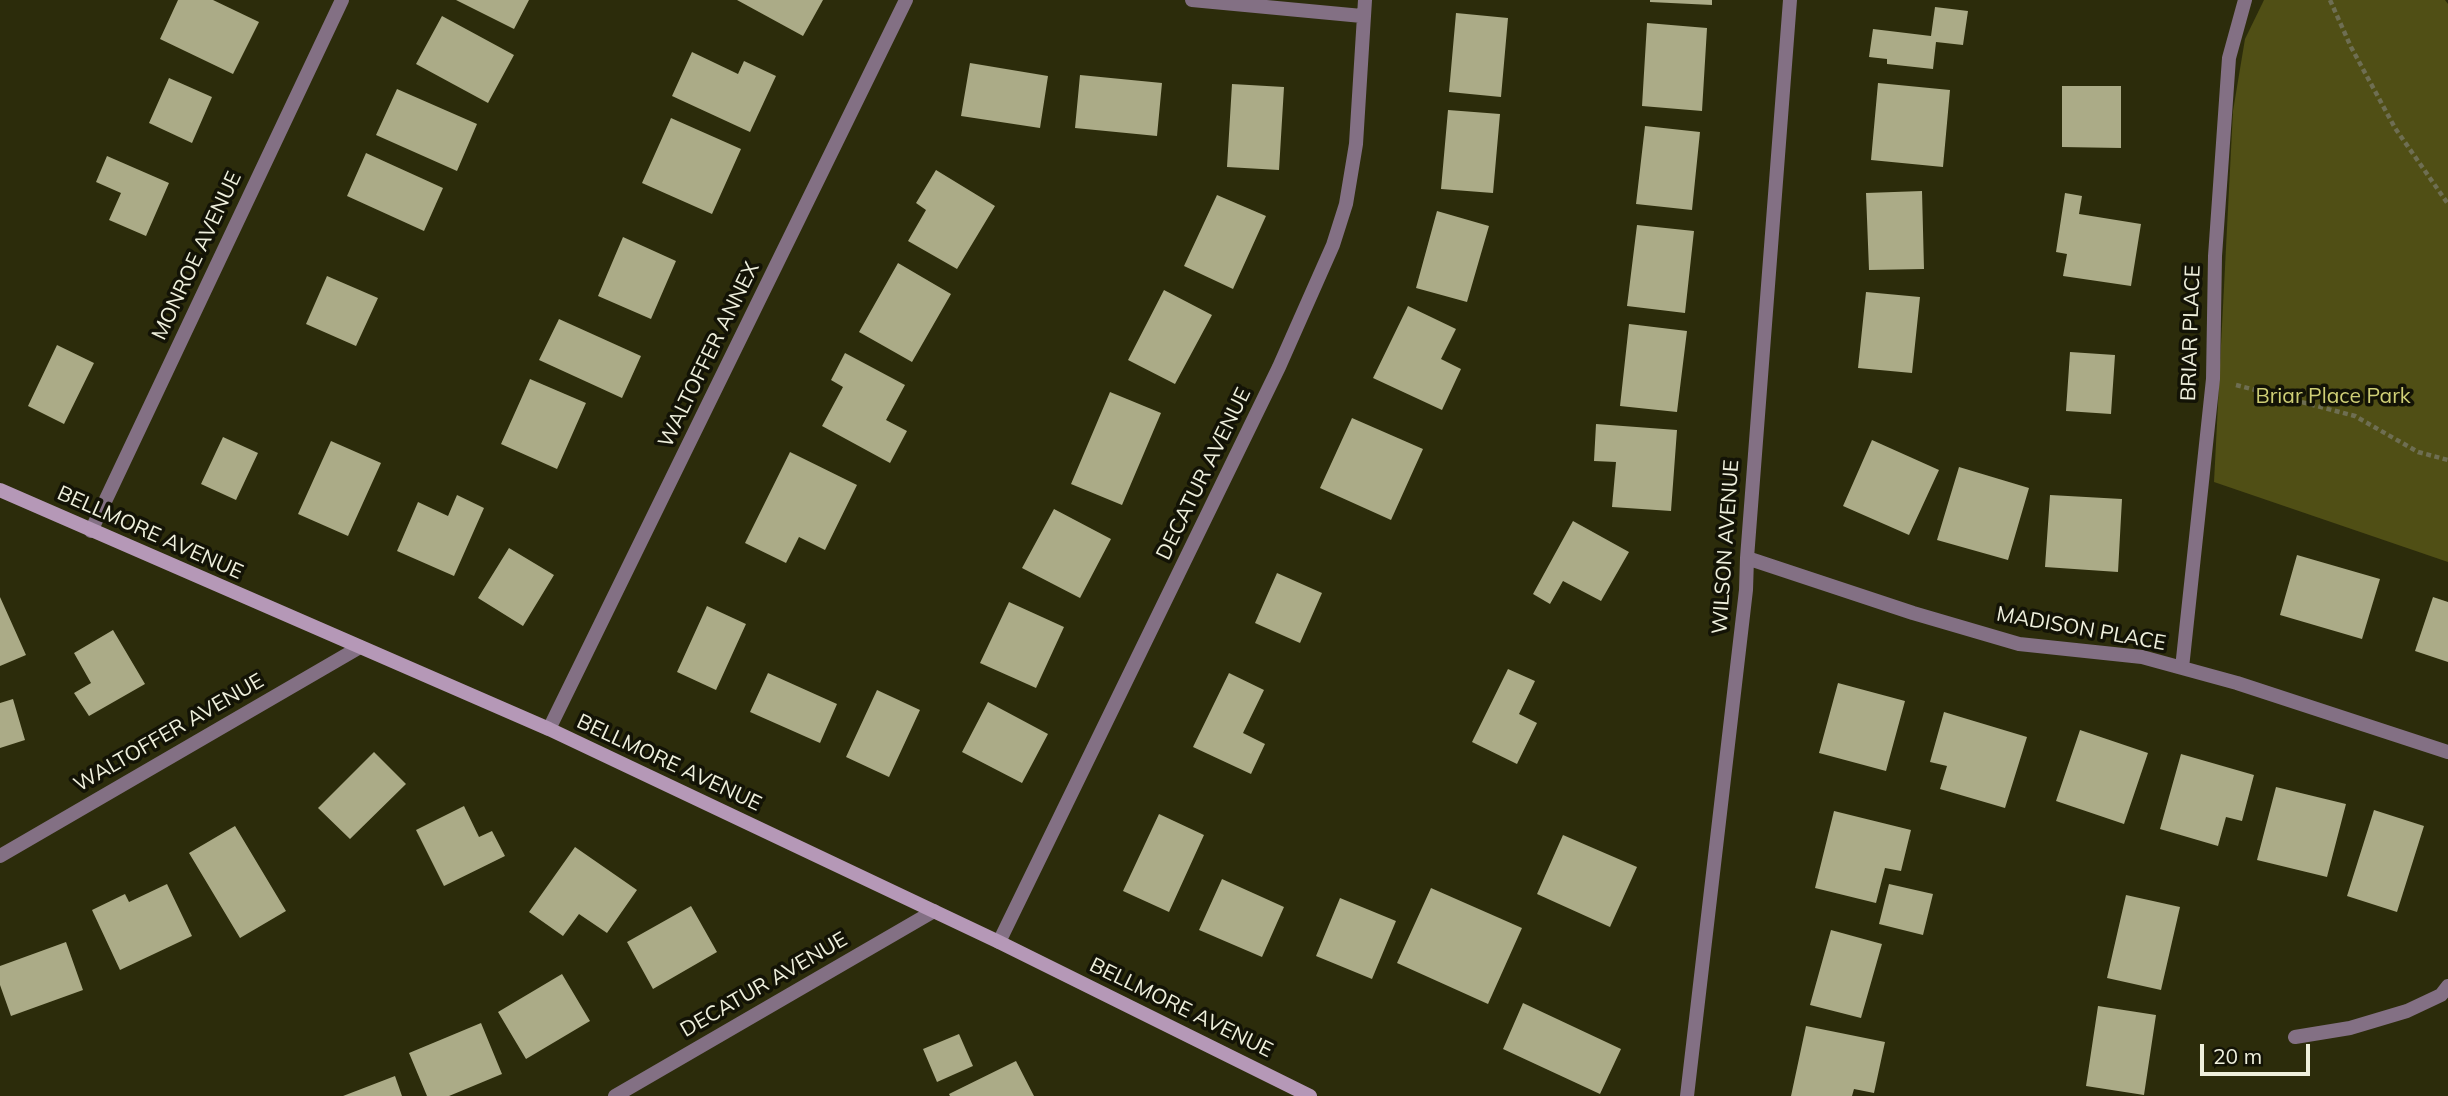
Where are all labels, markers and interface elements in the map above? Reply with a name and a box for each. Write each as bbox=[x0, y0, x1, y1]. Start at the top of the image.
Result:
street label: MONROE AVENUE bbox=[147, 168, 247, 344]
street label: WALTOFFER ANNEX bbox=[653, 258, 765, 452]
street label: BRIAR PLACE bbox=[2176, 264, 2206, 402]
street label: DECATUR AVENUE bbox=[1151, 384, 1257, 564]
park label: Briar Place Park bbox=[2255, 384, 2411, 410]
street label: WILSON AVENUE bbox=[1707, 459, 1745, 635]
street label: BELLMORE AVENUE bbox=[53, 481, 247, 585]
street label: MADISON PLACE bbox=[1994, 602, 2168, 656]
street label: WALTOFFER AVENUE bbox=[70, 668, 268, 798]
street label: BELLMORE AVENUE bbox=[573, 709, 765, 817]
street label: DECATUR AVENUE bbox=[676, 927, 852, 1043]
street label: BELLMORE AVENUE bbox=[1085, 953, 1277, 1063]
scale bar bbox=[2203, 1030, 2313, 1074]
text: 20 m bbox=[2213, 1043, 2262, 1069]

